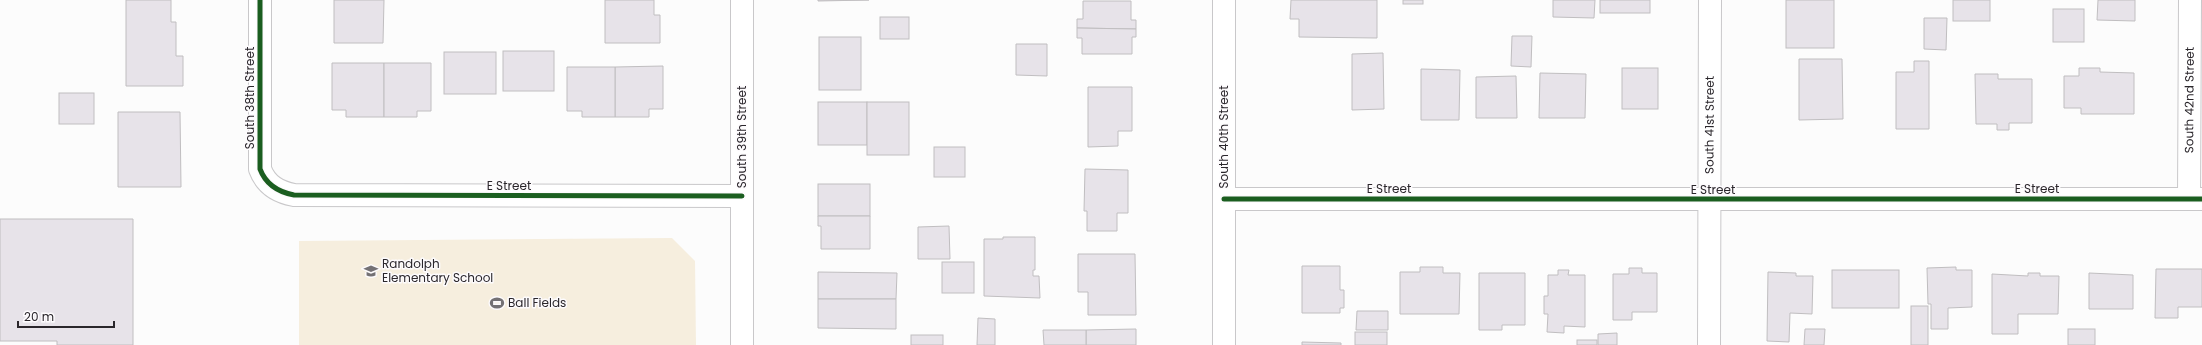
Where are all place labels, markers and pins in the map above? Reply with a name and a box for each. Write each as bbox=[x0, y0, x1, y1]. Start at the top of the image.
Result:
place label: Randolph Elementary School bbox=[382, 255, 493, 286]
school or university icon: Randolph Elementary School bbox=[363, 263, 379, 279]
place label: Ball Fields bbox=[508, 294, 566, 311]
sports icon: Ball Fields bbox=[489, 295, 505, 311]

